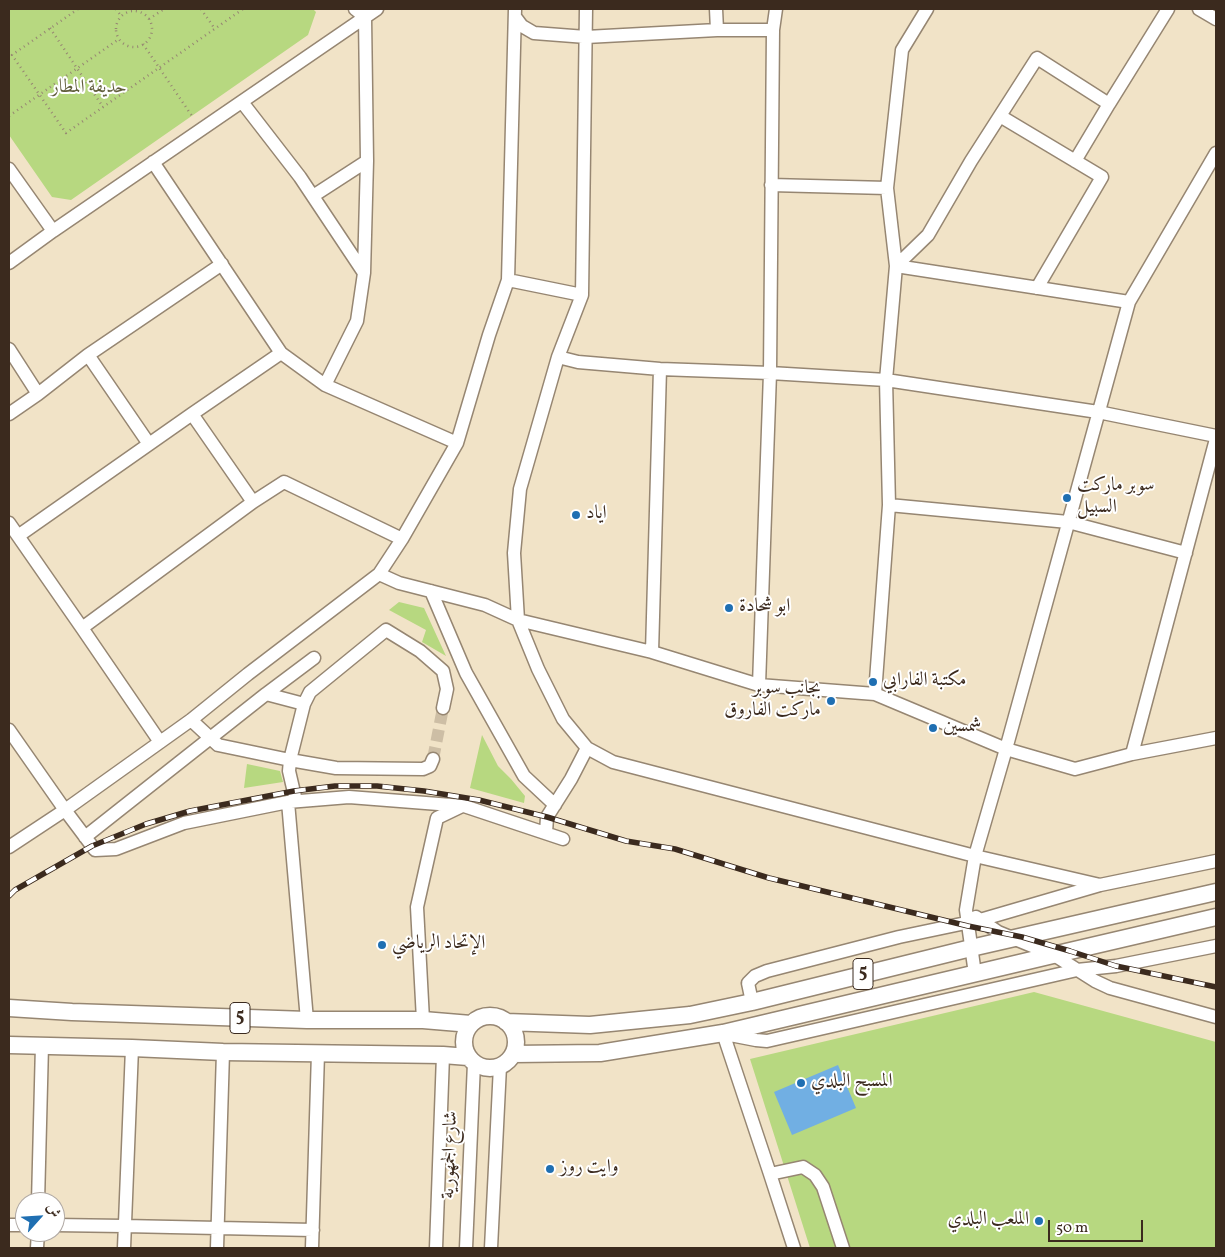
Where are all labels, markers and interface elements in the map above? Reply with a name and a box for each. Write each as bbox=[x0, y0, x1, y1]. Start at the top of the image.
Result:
park label: حديفة المطار bbox=[51, 78, 127, 100]
place label: سوبر ماركت السبيل bbox=[1077, 476, 1155, 520]
marker: سوبر ماركت السبيل bbox=[1061, 492, 1073, 504]
place label: اياد bbox=[586, 504, 607, 526]
marker: اياد bbox=[570, 509, 582, 521]
place label: ابو شحادة bbox=[739, 597, 790, 619]
marker: ابو شحادة bbox=[723, 602, 735, 614]
place label: مكتبة الفارابي bbox=[883, 671, 966, 693]
marker: مكتبة الفارابي bbox=[867, 676, 879, 688]
place label: بجانب سوبر ماركت الفاروق bbox=[724, 679, 821, 723]
marker: بجانب سوبر ماركت الفاروق bbox=[825, 695, 837, 707]
place label: شمسين bbox=[943, 717, 981, 739]
marker: شمسين bbox=[927, 722, 939, 734]
place label: الإتحاد الرياضي bbox=[392, 934, 485, 956]
marker: الإتحاد الرياضي bbox=[376, 939, 388, 951]
road number: 5 bbox=[853, 959, 873, 990]
road number: 5 bbox=[230, 1002, 250, 1034]
place label: المسبح البلدي bbox=[811, 1072, 893, 1094]
marker: المسبح البلدي bbox=[795, 1077, 807, 1089]
street label: شارع الجمهورية bbox=[438, 1111, 464, 1199]
place label: وايت روز bbox=[560, 1158, 619, 1180]
marker: وايت روز bbox=[544, 1163, 556, 1175]
north arrow bbox=[15, 1192, 65, 1242]
text: ش bbox=[41, 1200, 65, 1221]
place label: الملعب البلدي bbox=[947, 1210, 1029, 1232]
scale bar bbox=[1050, 1210, 1145, 1242]
marker: الملعب البلدي bbox=[1033, 1215, 1045, 1227]
text: 50 m bbox=[1056, 1218, 1088, 1239]

